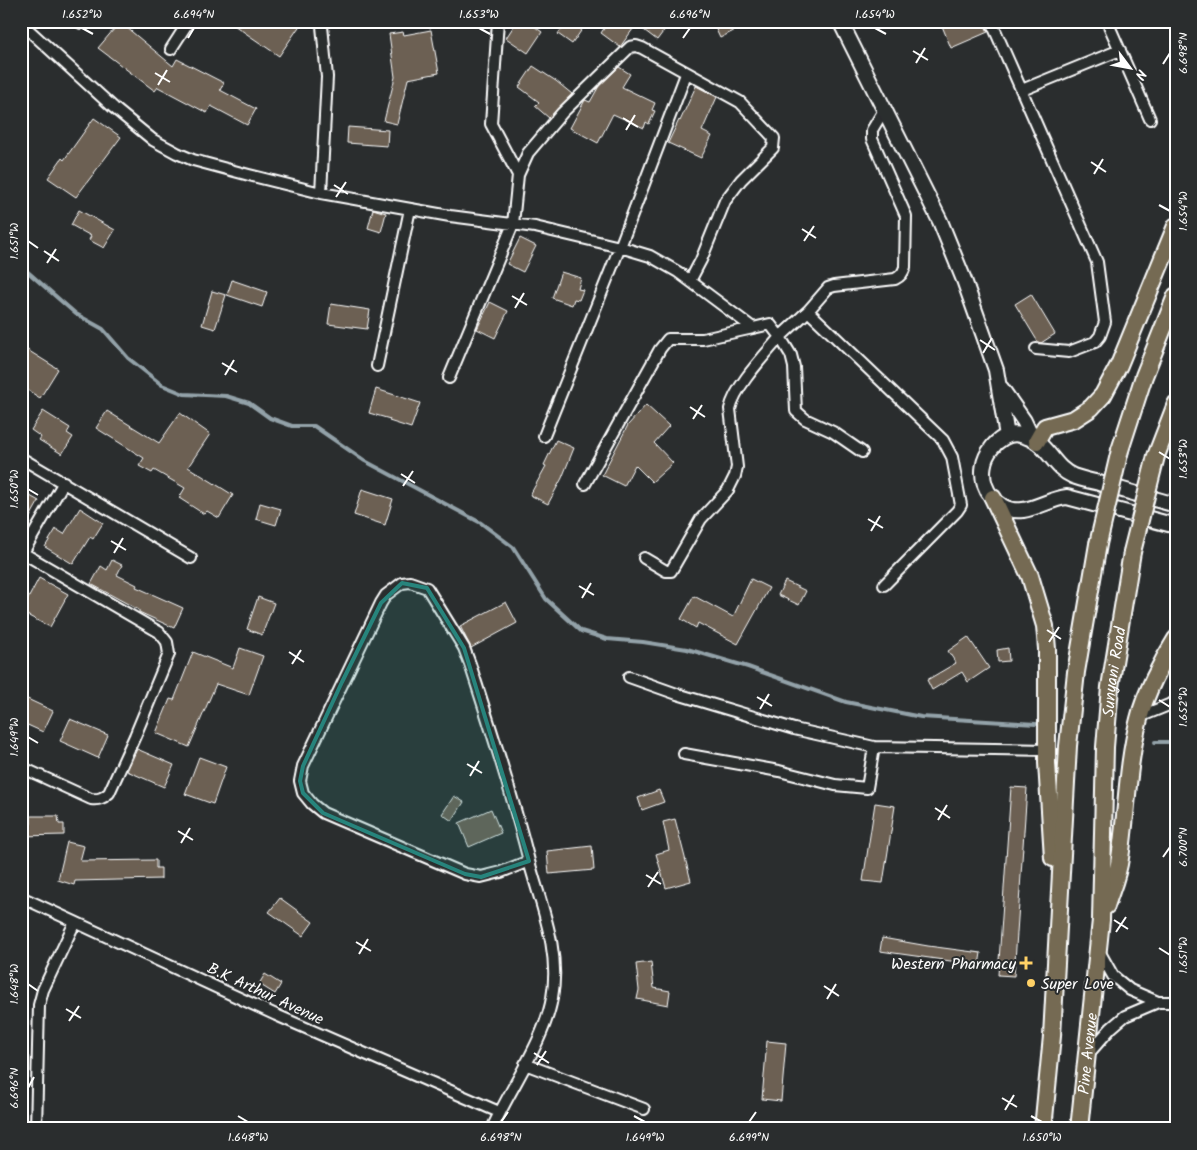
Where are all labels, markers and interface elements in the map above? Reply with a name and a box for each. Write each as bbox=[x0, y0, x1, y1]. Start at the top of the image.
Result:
text: 1.652°W bbox=[62, 5, 102, 24]
text: 6.694°N bbox=[174, 5, 214, 24]
text: 1.653°W bbox=[459, 5, 499, 24]
text: 6.696°N bbox=[670, 5, 710, 24]
text: 1.654°W bbox=[855, 5, 895, 24]
text: 6.698°N bbox=[1174, 32, 1193, 74]
north arrow bbox=[1104, 42, 1154, 92]
text: N bbox=[1128, 65, 1152, 84]
text: 1.654°W bbox=[1174, 191, 1193, 231]
text: 1.651°W bbox=[5, 223, 24, 259]
text: 1.653°W bbox=[1174, 439, 1193, 479]
text: 1.650°W bbox=[5, 469, 24, 509]
street label: Sunyani Road bbox=[1097, 624, 1134, 718]
text: 1.652°W bbox=[1174, 687, 1193, 727]
text: 1.649°W bbox=[5, 717, 24, 757]
text: 6.700°N bbox=[1174, 827, 1193, 867]
text: 1.651°W bbox=[1174, 937, 1193, 973]
place label: Western Pharmacy bbox=[891, 952, 1016, 977]
street label: B.K Arthur Avenue bbox=[203, 956, 328, 1032]
marker: Western Pharmacy bbox=[1020, 957, 1032, 969]
text: 1.648°W bbox=[5, 964, 24, 1004]
place label: Super Love bbox=[1041, 972, 1114, 997]
marker: Super Love bbox=[1025, 977, 1037, 989]
street label: Pine Avenue bbox=[1072, 1012, 1105, 1096]
text: 6.696°N bbox=[5, 1068, 24, 1108]
text: 1.648°W bbox=[228, 1128, 268, 1147]
text: 6.698°N bbox=[480, 1128, 522, 1147]
text: 1.649°W bbox=[625, 1128, 665, 1147]
text: 6.699°N bbox=[729, 1128, 769, 1147]
text: 1.650°W bbox=[1022, 1128, 1062, 1147]

